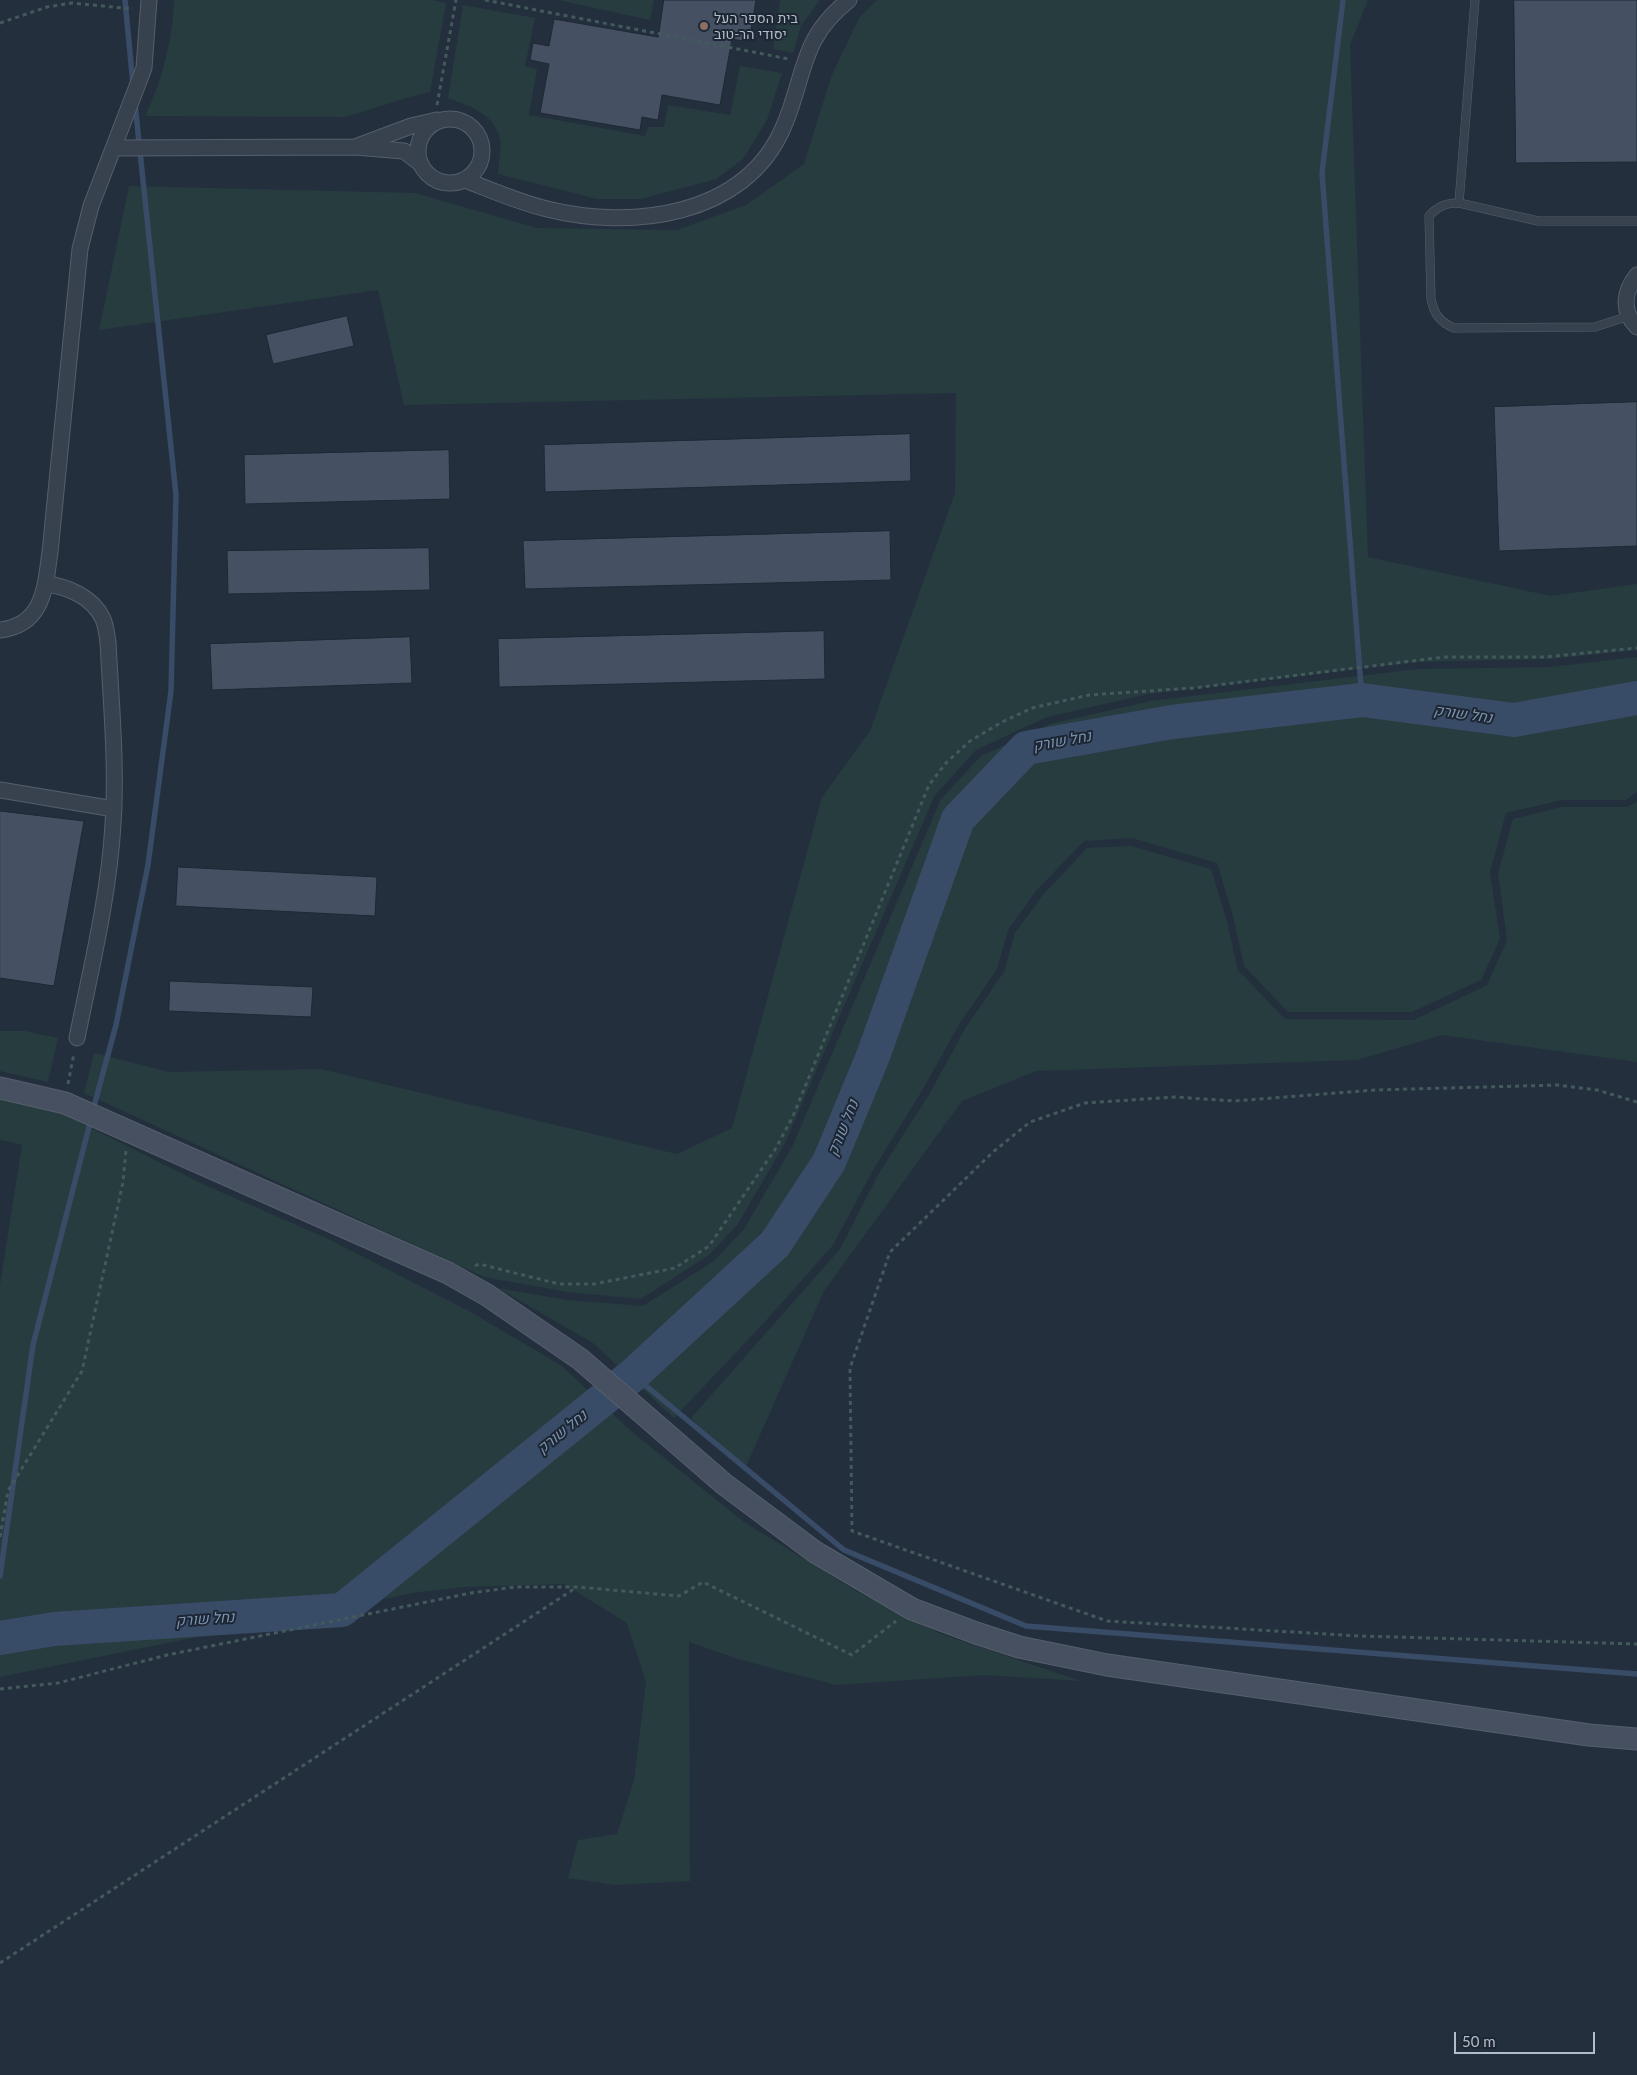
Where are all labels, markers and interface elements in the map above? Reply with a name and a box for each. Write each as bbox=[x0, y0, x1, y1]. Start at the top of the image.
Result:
place label: בית הספר העל יסודי הר-טוב bbox=[714, 10, 798, 42]
marker: בית הספר העל יסודי הר-טוב bbox=[698, 20, 710, 32]
water label: נחל שורק bbox=[1433, 701, 1493, 727]
water label: נחל שורק bbox=[1031, 727, 1093, 755]
water label: נחל שורק bbox=[824, 1097, 862, 1159]
water label: נחל שורק bbox=[533, 1407, 591, 1457]
water label: נחל שורק bbox=[175, 1608, 235, 1630]
scale bar bbox=[1457, 2022, 1598, 2054]
text: 50 m bbox=[1462, 2032, 1496, 2050]

